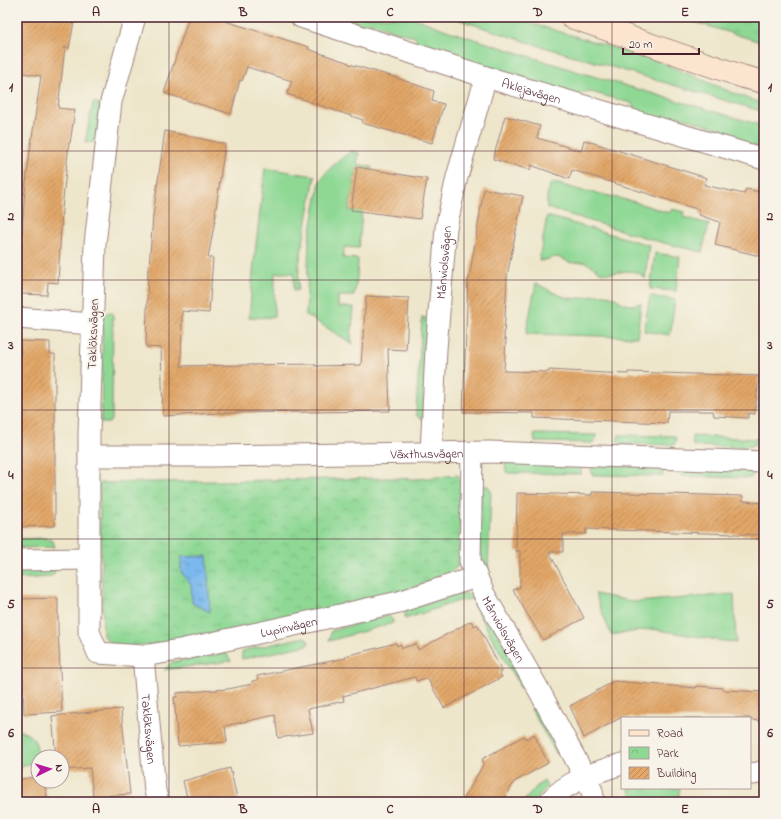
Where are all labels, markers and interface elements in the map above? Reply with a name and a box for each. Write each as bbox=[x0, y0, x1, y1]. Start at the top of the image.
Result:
text: A bbox=[92, 3, 100, 22]
text: B bbox=[238, 3, 248, 22]
text: C bbox=[386, 3, 394, 22]
text: D bbox=[532, 3, 543, 22]
text: E bbox=[681, 3, 689, 22]
scale bar bbox=[623, 30, 699, 56]
text: 20 m bbox=[629, 36, 652, 54]
street label: Aklejavägen bbox=[499, 74, 563, 110]
text: 1 bbox=[9, 78, 14, 97]
text: 1 bbox=[768, 78, 773, 97]
text: 2 bbox=[7, 207, 15, 226]
text: 2 bbox=[766, 207, 774, 226]
street label: Månviolsvägen bbox=[432, 225, 457, 300]
street label: Taklöksvägen bbox=[83, 298, 105, 370]
text: 3 bbox=[7, 336, 14, 355]
text: 3 bbox=[766, 336, 773, 355]
street label: Växthusvägen bbox=[389, 444, 464, 465]
text: 4 bbox=[7, 466, 14, 485]
text: 4 bbox=[766, 466, 773, 485]
street label: Månviolsvägen bbox=[476, 593, 529, 666]
text: 5 bbox=[7, 595, 15, 614]
text: 5 bbox=[766, 595, 774, 614]
street label: Lupinvägen bbox=[259, 612, 319, 643]
street label: Taklöksvägen bbox=[135, 693, 161, 765]
legend bbox=[621, 717, 751, 789]
text: 6 bbox=[7, 724, 14, 743]
text: 6 bbox=[766, 724, 773, 743]
text: Road bbox=[657, 725, 683, 743]
text: Park bbox=[657, 745, 679, 763]
north arrow bbox=[30, 749, 70, 789]
text: N bbox=[51, 764, 67, 773]
text: Building bbox=[656, 765, 696, 784]
text: A bbox=[92, 800, 100, 819]
text: B bbox=[238, 800, 248, 819]
text: C bbox=[386, 800, 394, 819]
text: D bbox=[532, 800, 543, 819]
text: E bbox=[681, 800, 689, 819]

